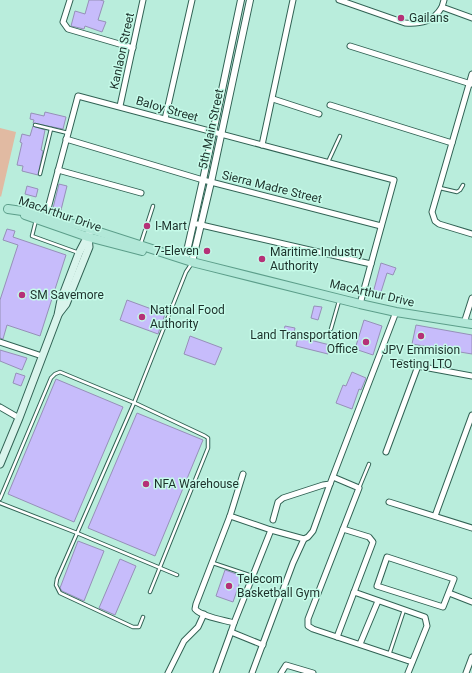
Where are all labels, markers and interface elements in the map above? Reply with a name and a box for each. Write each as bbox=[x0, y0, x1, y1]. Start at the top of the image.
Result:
street label: Kanlaon Street bbox=[107, 11, 137, 91]
place label: Gailans bbox=[409, 11, 449, 25]
marker: Gailans bbox=[396, 13, 406, 23]
street label: 5th Main Street bbox=[196, 88, 226, 170]
street label: Baloy Street bbox=[134, 93, 200, 125]
street label: Sierra Madre Street bbox=[221, 168, 324, 206]
street label: MacArthur Drive bbox=[17, 193, 103, 235]
place label: I-Mart bbox=[155, 219, 187, 233]
marker: I-Mart bbox=[142, 221, 152, 231]
place label: 7-Eleven bbox=[154, 244, 199, 258]
place label: Maritime Industry Authority bbox=[270, 245, 364, 273]
marker: 7-Eleven bbox=[202, 246, 212, 256]
marker: Maritime Industry Authority bbox=[257, 254, 267, 264]
street label: MacArthur Drive bbox=[328, 276, 416, 310]
place label: SM Savemore bbox=[30, 288, 104, 302]
marker: SM Savemore bbox=[17, 290, 27, 300]
place label: National Food Authority bbox=[150, 303, 225, 331]
marker: National Food Authority bbox=[137, 312, 147, 322]
place label: Land Transportation Office bbox=[250, 328, 358, 356]
marker: JPV Emmision Testing LTO bbox=[416, 331, 426, 341]
marker: Land Transportation Office bbox=[361, 337, 371, 347]
place label: JPV Emmision Testing LTO bbox=[382, 343, 460, 371]
place label: NFA Warehouse bbox=[154, 477, 239, 491]
marker: NFA Warehouse bbox=[141, 479, 151, 489]
place label: Telecom Basketball Gym bbox=[237, 572, 320, 600]
marker: Telecom Basketball Gym bbox=[224, 581, 234, 591]

